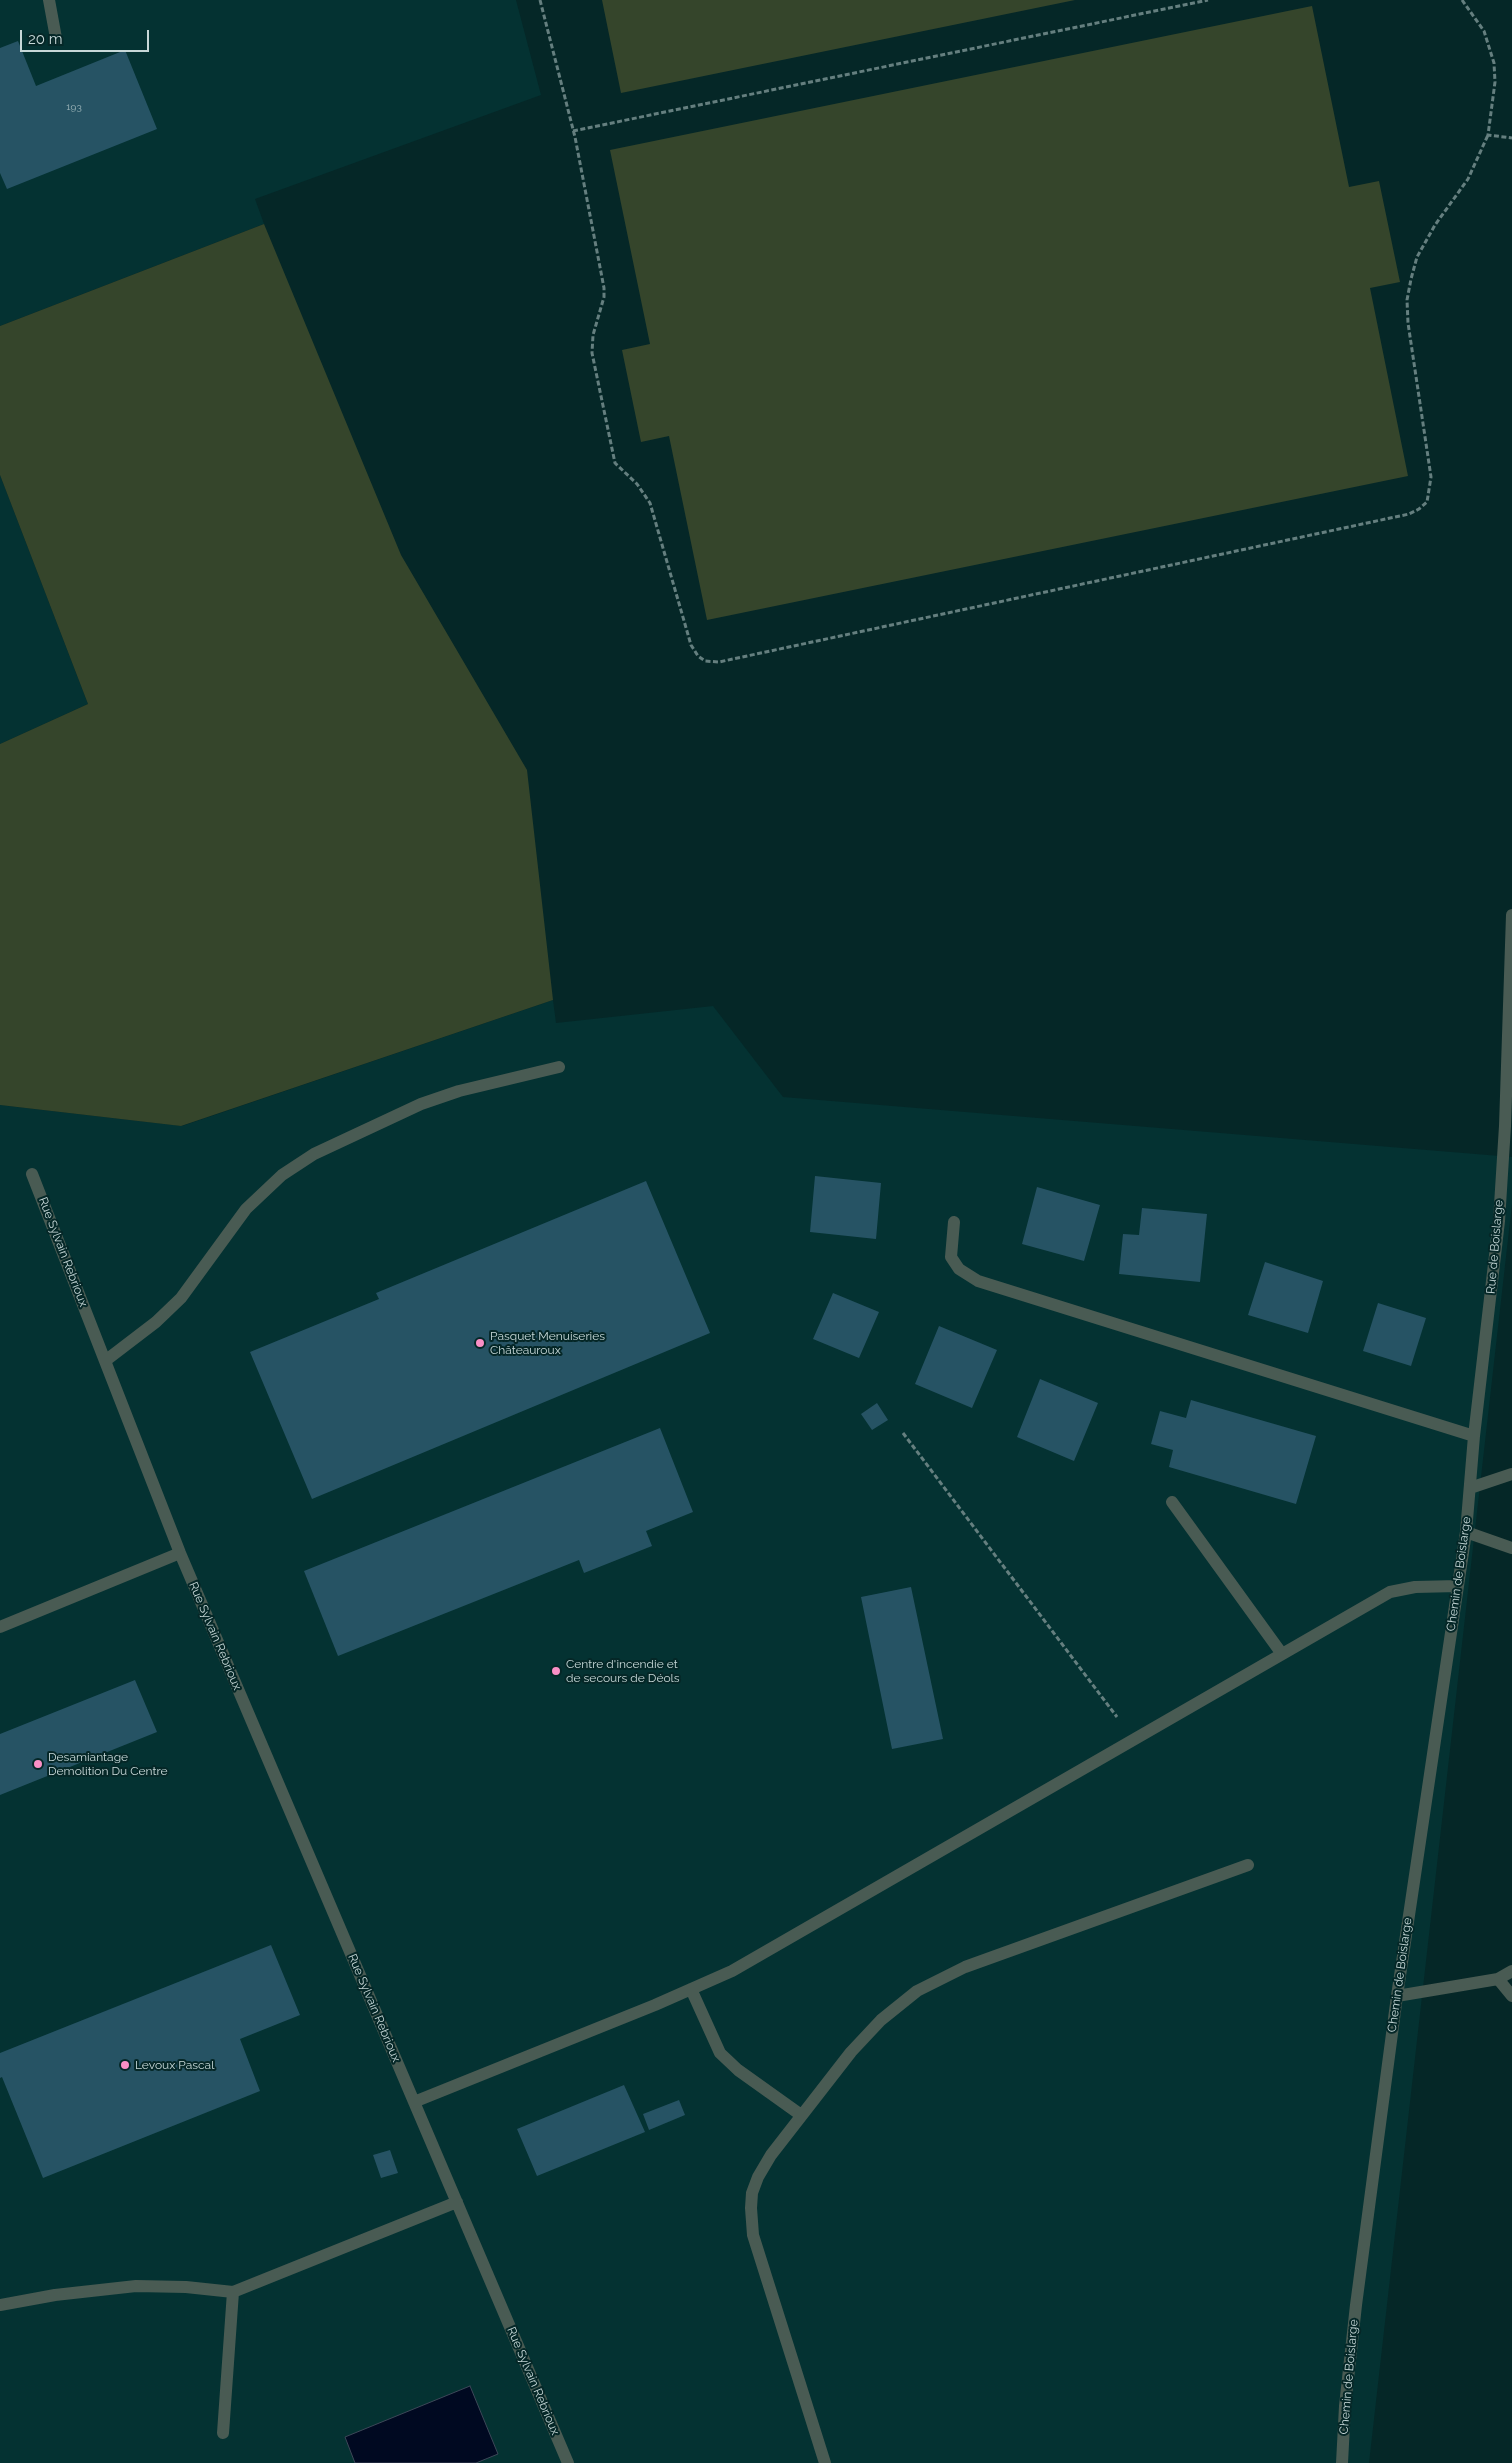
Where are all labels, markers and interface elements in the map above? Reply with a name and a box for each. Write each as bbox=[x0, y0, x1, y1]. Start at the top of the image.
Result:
scale bar bbox=[22, 20, 151, 52]
text: 20 m bbox=[28, 30, 63, 48]
house number: 193 bbox=[66, 101, 82, 113]
street label: Rue Sylvain Rebrioux bbox=[35, 1195, 91, 1309]
street label: Rue de Boislarge bbox=[1484, 1199, 1506, 1295]
place label: Pasquet Menuiseries Châteauroux bbox=[490, 1329, 605, 1357]
marker: Pasquet Menuiseries Châteauroux bbox=[474, 1337, 486, 1349]
street label: Chemin de Boislarge bbox=[1444, 1516, 1474, 1632]
street label: Rue Sylvain Rebrioux bbox=[186, 1580, 244, 1692]
place label: Centre d'incendie et de secours de Déols bbox=[566, 1657, 680, 1685]
marker: Centre d'incendie et de secours de Déols bbox=[550, 1665, 562, 1677]
place label: Desamiantage Demolition Du Centre bbox=[48, 1750, 168, 1778]
marker: Desamiantage Demolition Du Centre bbox=[32, 1758, 44, 1770]
street label: Chemin de Boislarge bbox=[1385, 1917, 1415, 2033]
street label: Rue Sylvain Rebrioux bbox=[345, 1952, 403, 2064]
place label: Levoux Pascal bbox=[135, 2058, 214, 2072]
marker: Levoux Pascal bbox=[119, 2059, 131, 2071]
street label: Chemin de Boislarge bbox=[1337, 2319, 1361, 2435]
street label: Rue Sylvain Rebrioux bbox=[504, 2325, 562, 2437]

